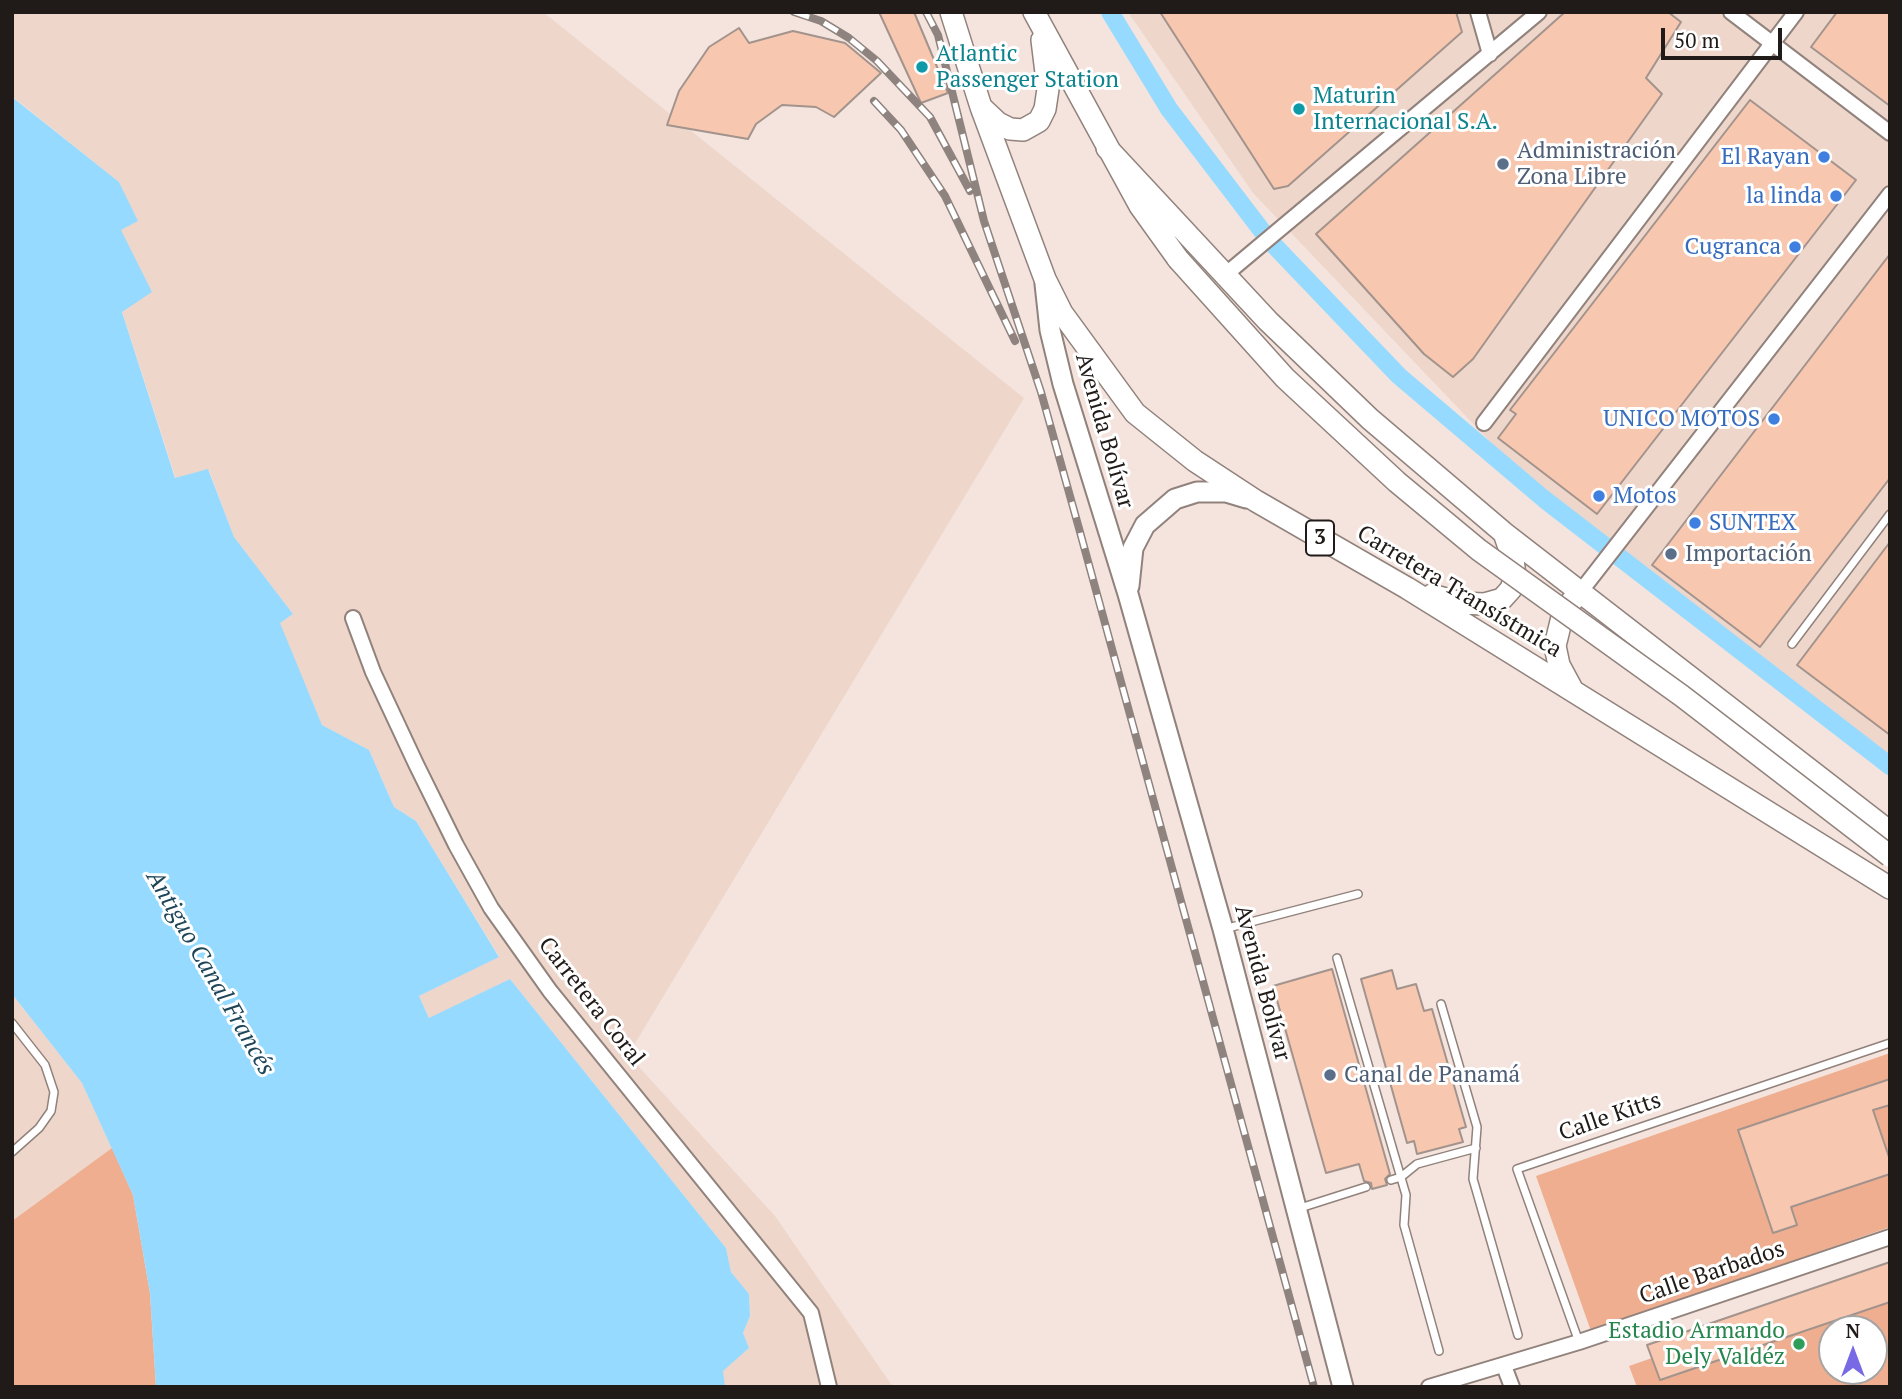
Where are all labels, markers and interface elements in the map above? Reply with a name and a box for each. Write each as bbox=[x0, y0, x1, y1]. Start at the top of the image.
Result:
scale bar bbox=[1664, 14, 1785, 58]
text: 50 m bbox=[1674, 26, 1720, 54]
place label: Atlantic Passenger Station bbox=[936, 40, 1119, 94]
marker: Atlantic Passenger Station bbox=[914, 59, 930, 75]
place label: Maturin Internacional S.A. bbox=[1313, 82, 1498, 136]
marker: Maturin Internacional S.A. bbox=[1291, 101, 1307, 117]
place label: Administración Zona Libre bbox=[1517, 137, 1676, 191]
place label: El Rayan bbox=[1721, 143, 1810, 171]
marker: El Rayan bbox=[1816, 149, 1832, 165]
marker: Administración Zona Libre bbox=[1495, 156, 1511, 172]
place label: la linda bbox=[1746, 182, 1822, 210]
marker: la linda bbox=[1828, 188, 1844, 204]
place label: Cugranca bbox=[1684, 233, 1781, 261]
marker: Cugranca bbox=[1787, 239, 1803, 255]
street label: Avenida Bolívar bbox=[1069, 350, 1139, 512]
place label: UNICO MOTOS bbox=[1603, 405, 1760, 433]
marker: UNICO MOTOS bbox=[1766, 411, 1782, 427]
place label: Motos bbox=[1613, 482, 1677, 510]
marker: Motos bbox=[1591, 488, 1607, 504]
place label: SUNTEX bbox=[1709, 509, 1797, 537]
marker: SUNTEX bbox=[1687, 515, 1703, 531]
road number: 3 bbox=[1306, 520, 1334, 556]
street label: Carretera Transístmica bbox=[1352, 520, 1566, 664]
place label: Importación bbox=[1685, 540, 1812, 568]
marker: Importación bbox=[1663, 546, 1679, 562]
water label: Antiguo Canal Francés bbox=[139, 865, 281, 1081]
street label: Avenida Bolívar bbox=[1228, 902, 1296, 1064]
street label: Carretera Coral bbox=[532, 932, 650, 1072]
place label: Canal de Panamá bbox=[1344, 1061, 1520, 1089]
marker: Canal de Panamá bbox=[1322, 1067, 1338, 1083]
street label: Calle Kitts bbox=[1555, 1087, 1665, 1147]
street label: Calle Barbados bbox=[1636, 1235, 1788, 1311]
north arrow bbox=[1818, 1315, 1888, 1385]
place label: Estadio Armando Dely Valdéz bbox=[1608, 1317, 1785, 1371]
text: N bbox=[1846, 1318, 1860, 1343]
marker: Estadio Armando Dely Valdéz bbox=[1791, 1336, 1807, 1352]

